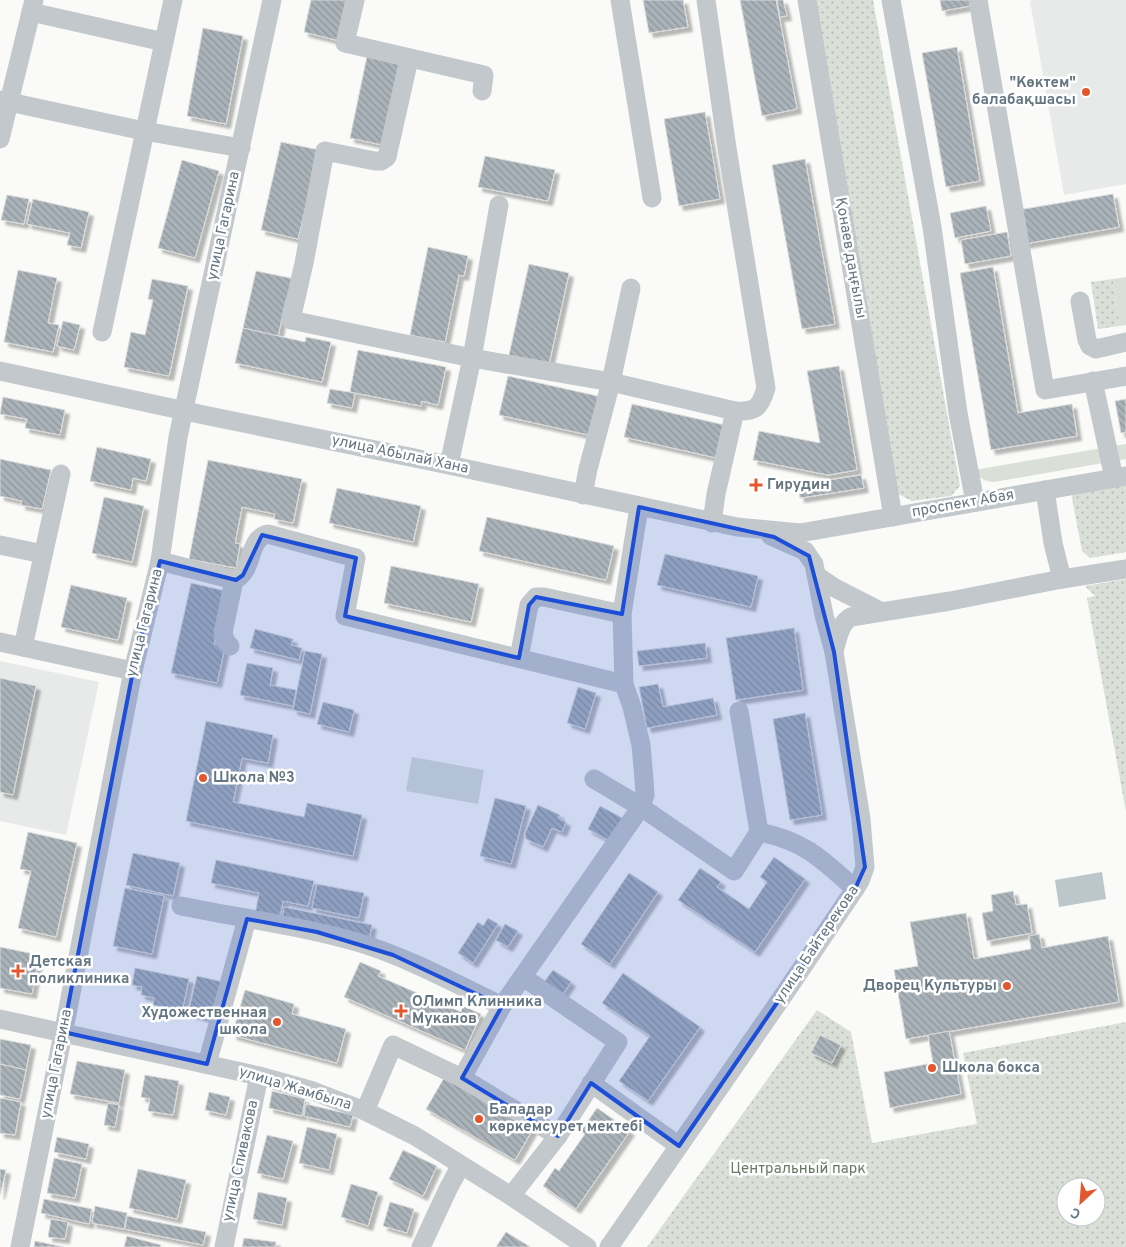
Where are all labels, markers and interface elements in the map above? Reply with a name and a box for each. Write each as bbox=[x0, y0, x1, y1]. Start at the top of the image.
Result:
place label: "Көктем" балабақшасы bbox=[972, 74, 1076, 110]
marker: "Көктем" балабақшасы bbox=[1080, 86, 1092, 98]
street label: улица Гагарина bbox=[203, 170, 245, 282]
street label: Қонаев даңғылы bbox=[830, 196, 870, 320]
street label: улица Абылай Хана bbox=[330, 431, 470, 479]
place label: Гирудин bbox=[767, 476, 830, 495]
marker: Гирудин bbox=[749, 478, 763, 492]
street label: проспект Абая bbox=[910, 486, 1016, 522]
street label: улица Гагарина bbox=[122, 567, 168, 679]
place label: Школа №3 bbox=[213, 769, 295, 788]
marker: Школа №3 bbox=[197, 772, 209, 784]
street label: улица Байтерекова bbox=[770, 882, 864, 1008]
place label: Детская поликлиника bbox=[29, 953, 129, 989]
marker: Детская поликлиника bbox=[11, 964, 25, 978]
place label: Дворец Культуры bbox=[863, 977, 997, 996]
marker: Дворец Культуры bbox=[1001, 980, 1013, 992]
place label: ОЛимп Клинника Муканов bbox=[412, 993, 542, 1029]
place label: Художественная школа bbox=[141, 1004, 267, 1040]
marker: ОЛимп Клинника Муканов bbox=[394, 1004, 408, 1018]
street label: улица Гагарина bbox=[37, 1008, 77, 1120]
marker: Художественная школа bbox=[271, 1016, 283, 1028]
place label: Школа бокса bbox=[942, 1059, 1040, 1078]
marker: Школа бокса bbox=[926, 1062, 938, 1074]
street label: улица Жамбыла bbox=[236, 1063, 354, 1115]
street label: улица Спивакова bbox=[219, 1098, 263, 1224]
place label: Баладар көркемсурет мектебі bbox=[489, 1101, 643, 1137]
marker: Баладар көркемсурет мектебі bbox=[473, 1113, 485, 1125]
park label: Центральный парк bbox=[730, 1160, 866, 1179]
north arrow bbox=[1056, 1177, 1106, 1227]
text: С bbox=[1068, 1203, 1084, 1222]

